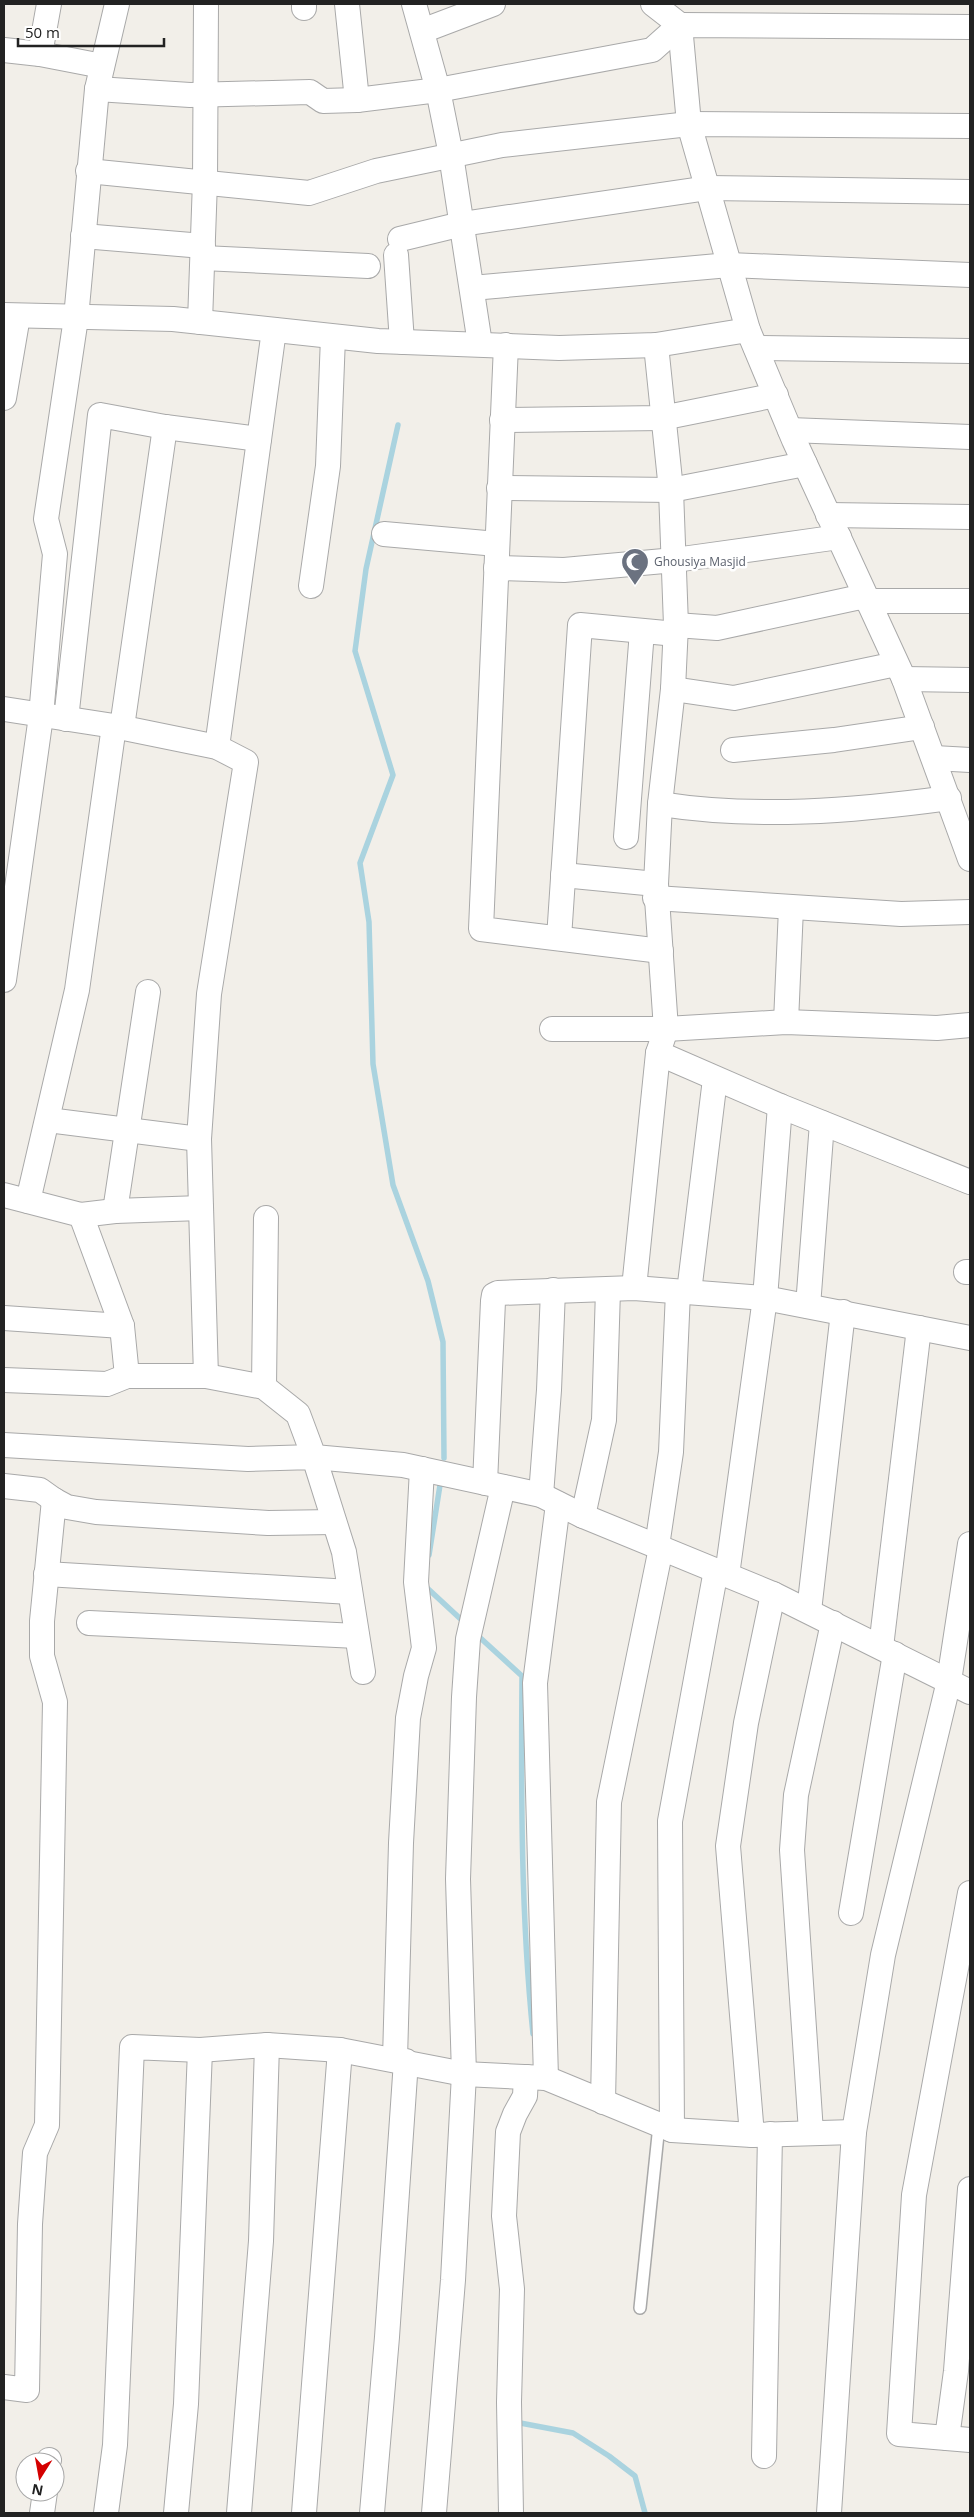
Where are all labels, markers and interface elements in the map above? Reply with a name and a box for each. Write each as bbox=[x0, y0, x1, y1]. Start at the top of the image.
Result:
scale bar bbox=[18, 15, 164, 47]
text: 50 m bbox=[25, 22, 60, 42]
mosque icon: Ghousiya Masjid bbox=[620, 547, 650, 586]
place label: Ghousiya Masjid bbox=[654, 553, 746, 570]
north arrow bbox=[15, 2452, 65, 2502]
text: N bbox=[30, 2480, 45, 2501]

